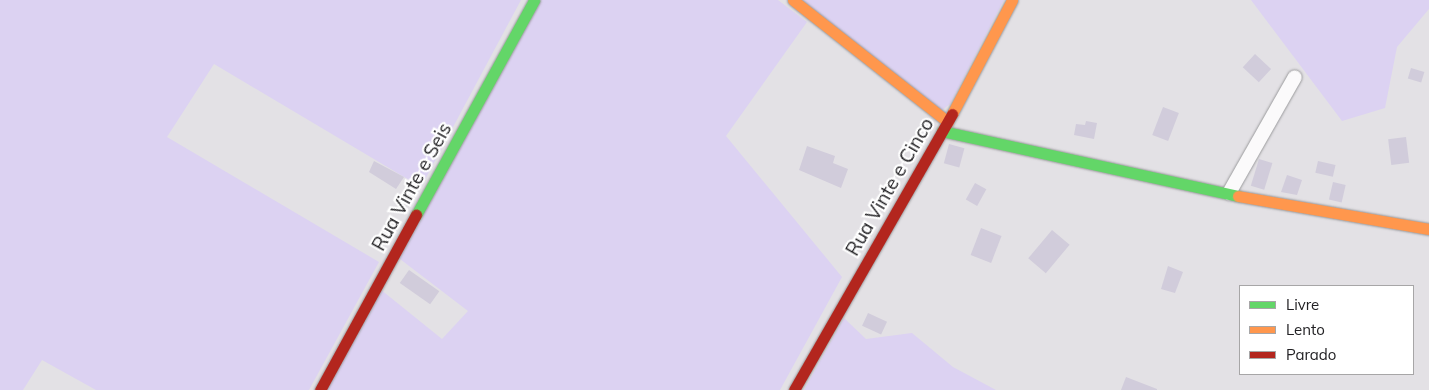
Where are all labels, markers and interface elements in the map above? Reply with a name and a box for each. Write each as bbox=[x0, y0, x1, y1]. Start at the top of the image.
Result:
street label: Rua Vinte e Cinco bbox=[841, 114, 939, 260]
street label: Rua Vinte e Seis bbox=[367, 119, 457, 255]
legend bbox=[1239, 285, 1414, 375]
text: Livre bbox=[1286, 295, 1319, 314]
text: Lento bbox=[1286, 320, 1325, 339]
text: Parado bbox=[1286, 345, 1336, 364]

